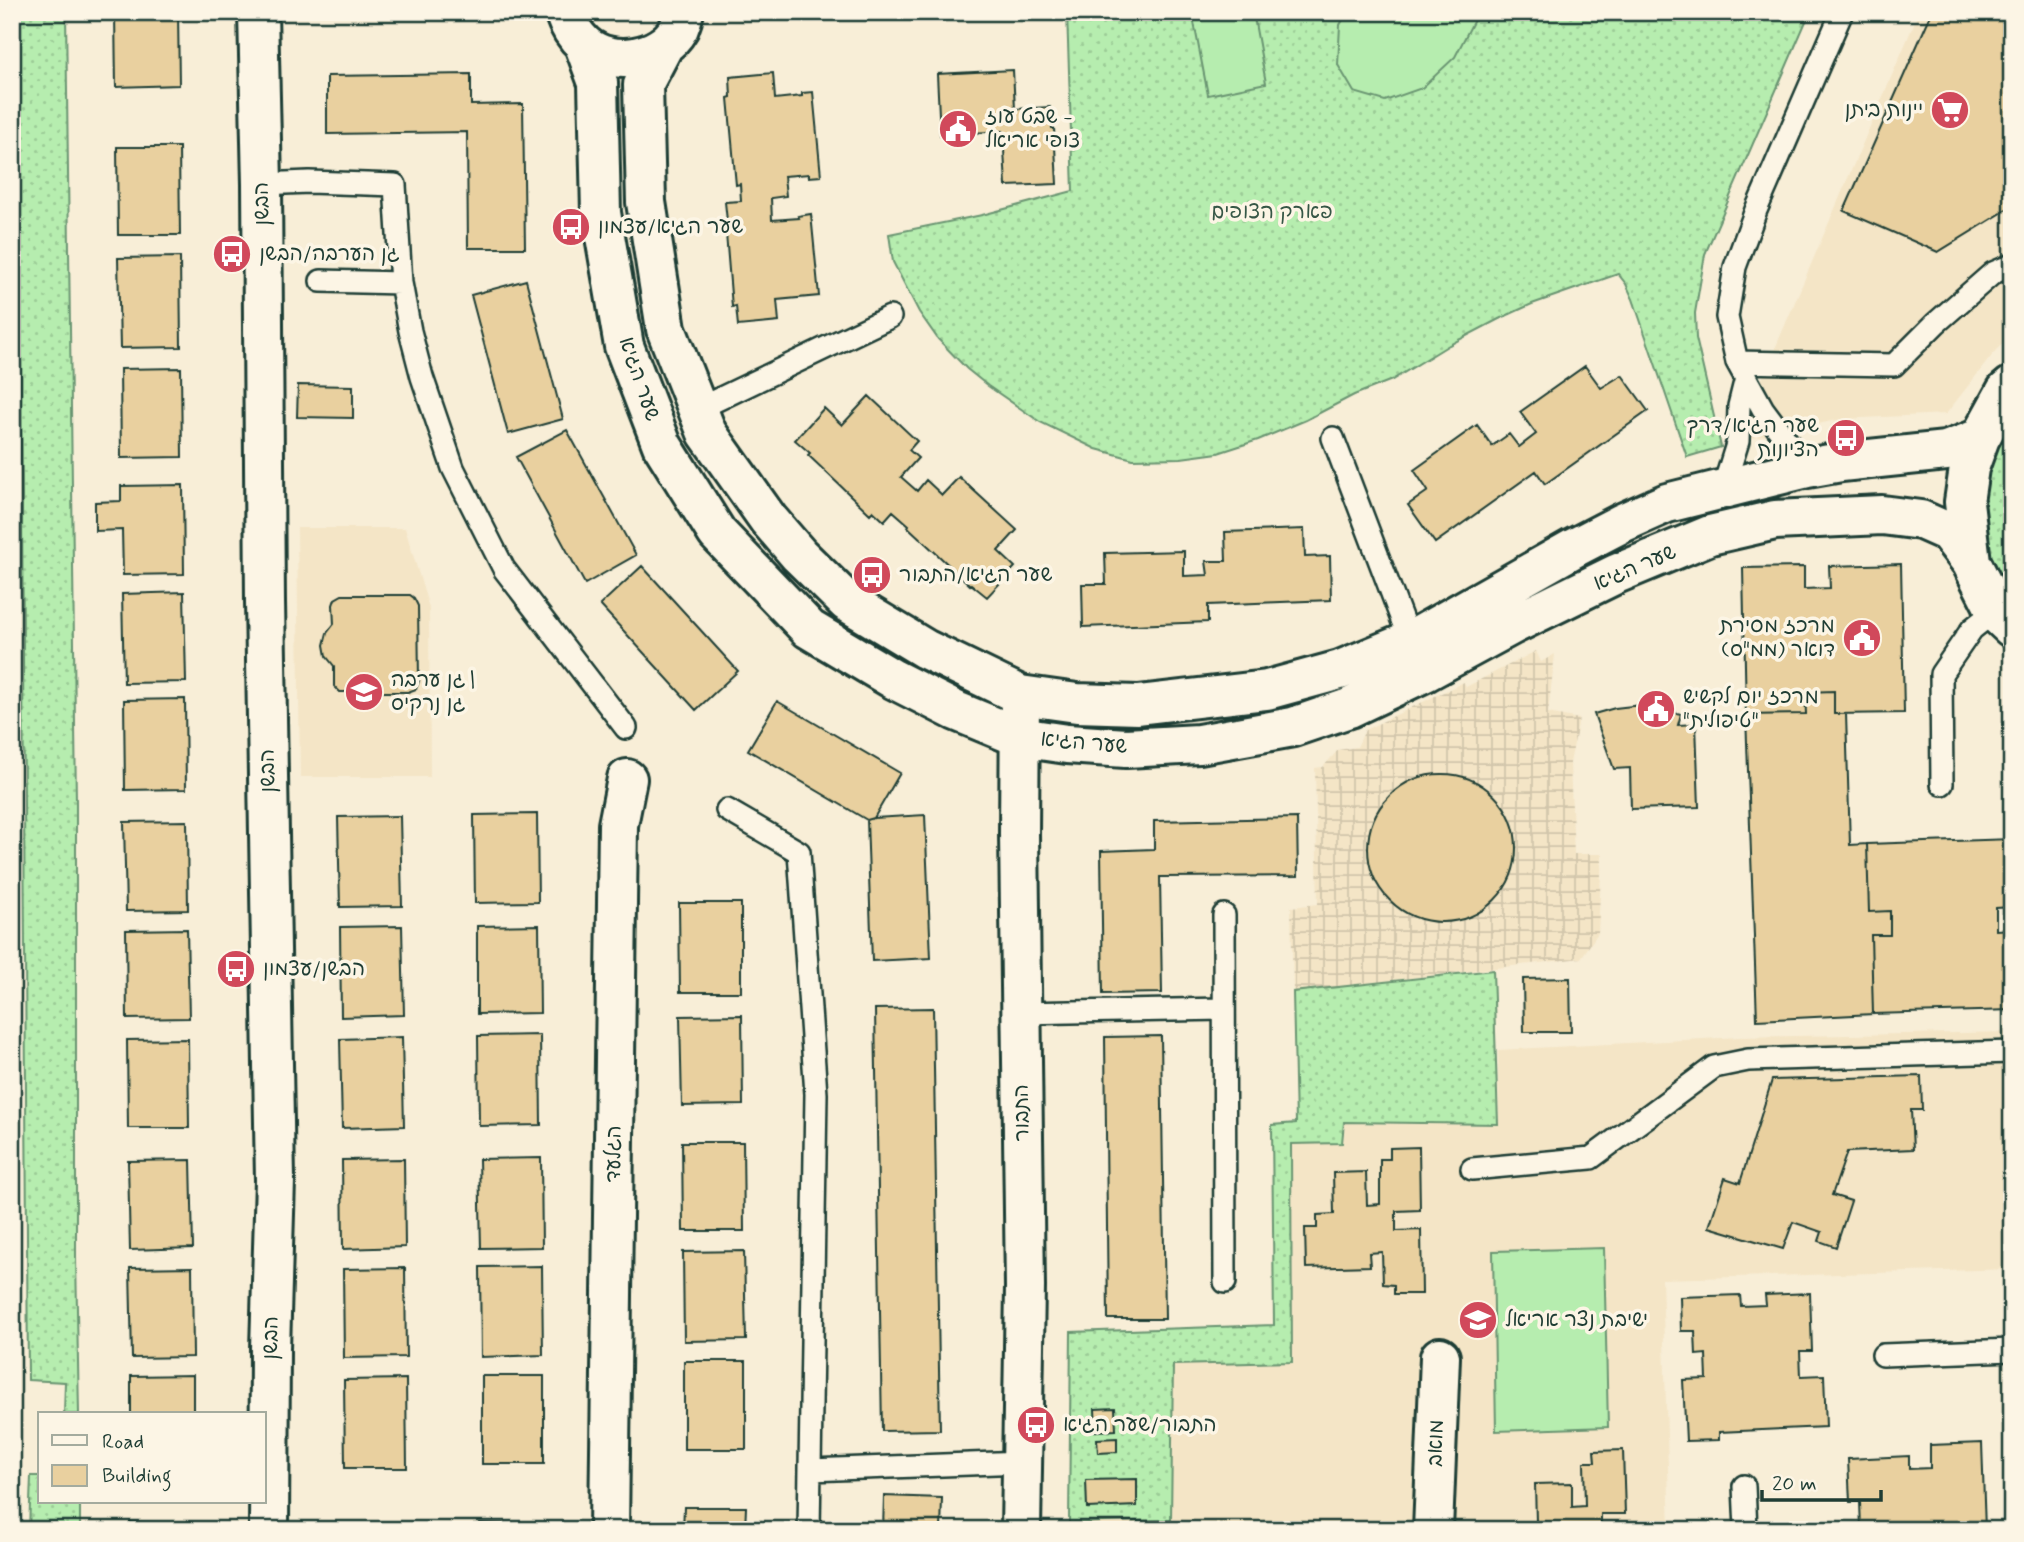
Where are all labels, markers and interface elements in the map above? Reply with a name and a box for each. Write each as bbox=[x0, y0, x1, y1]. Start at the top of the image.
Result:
supermarket icon: יינות ביתן bbox=[1929, 89, 1971, 131]
place label: יינות ביתן bbox=[1844, 96, 1923, 124]
place label: שבט עוז - צופי אריאל bbox=[985, 103, 1080, 155]
public building icon: שבט עוז - צופי אריאל bbox=[937, 108, 979, 150]
street label: הבשן bbox=[248, 182, 276, 226]
park label: פארק הצופים bbox=[1211, 198, 1333, 226]
bus stop icon: שער הגיא/עצמון bbox=[550, 206, 592, 248]
place label: שער הגיא/עצמון bbox=[598, 213, 743, 241]
bus stop icon: גן הערבה/הבשן bbox=[211, 233, 253, 275]
place label: גן הערבה/הבשן bbox=[259, 240, 400, 268]
street label: שער הגיא bbox=[612, 333, 666, 425]
place label: שער הגיא/דרך הציונות bbox=[1686, 412, 1819, 464]
bus stop icon: שער הגיא/דרך הציונות bbox=[1825, 417, 1867, 459]
street label: שער הגיא bbox=[1589, 538, 1681, 598]
bus stop icon: שער הגיא/התבור bbox=[851, 554, 893, 596]
place label: שער הגיא/התבור bbox=[899, 561, 1053, 589]
place label: מרכז מסירת דואר (ממ"ס) bbox=[1719, 612, 1835, 664]
public building icon: מרכז מסירת דואר (ממ"ס) bbox=[1841, 617, 1883, 659]
place label: גן ערבה | גן נרקיס bbox=[391, 666, 474, 718]
school or university icon: גן ערבה | גן נרקיס bbox=[343, 671, 385, 713]
place label: מרכז יום לקשיש "טיפולית" bbox=[1683, 683, 1819, 735]
public building icon: מרכז יום לקשיש "טיפולית" bbox=[1635, 688, 1677, 730]
street label: שער הגיא bbox=[1039, 725, 1129, 761]
street label: הבשן bbox=[254, 749, 282, 793]
bus stop icon: הבשן/עצמון bbox=[215, 948, 257, 990]
place label: הבשן/עצמון bbox=[263, 955, 365, 983]
street label: התבור bbox=[1008, 1084, 1036, 1142]
street label: הגלעד bbox=[599, 1125, 629, 1183]
school or university icon: ישיבת נצר אריאל bbox=[1457, 1299, 1499, 1341]
place label: ישיבת נצר אריאל bbox=[1505, 1306, 1648, 1334]
street label: הבשן bbox=[257, 1316, 285, 1360]
bus stop icon: התבור/שער הגיא bbox=[1015, 1404, 1057, 1446]
place label: התבור/שער הגיא bbox=[1063, 1411, 1217, 1439]
legend bbox=[38, 1412, 266, 1504]
street label: מואב bbox=[1421, 1419, 1451, 1467]
text: Road bbox=[102, 1428, 144, 1456]
scale bar bbox=[1762, 1458, 1881, 1502]
text: Building bbox=[102, 1462, 172, 1492]
text: 20 m bbox=[1772, 1470, 1817, 1498]

